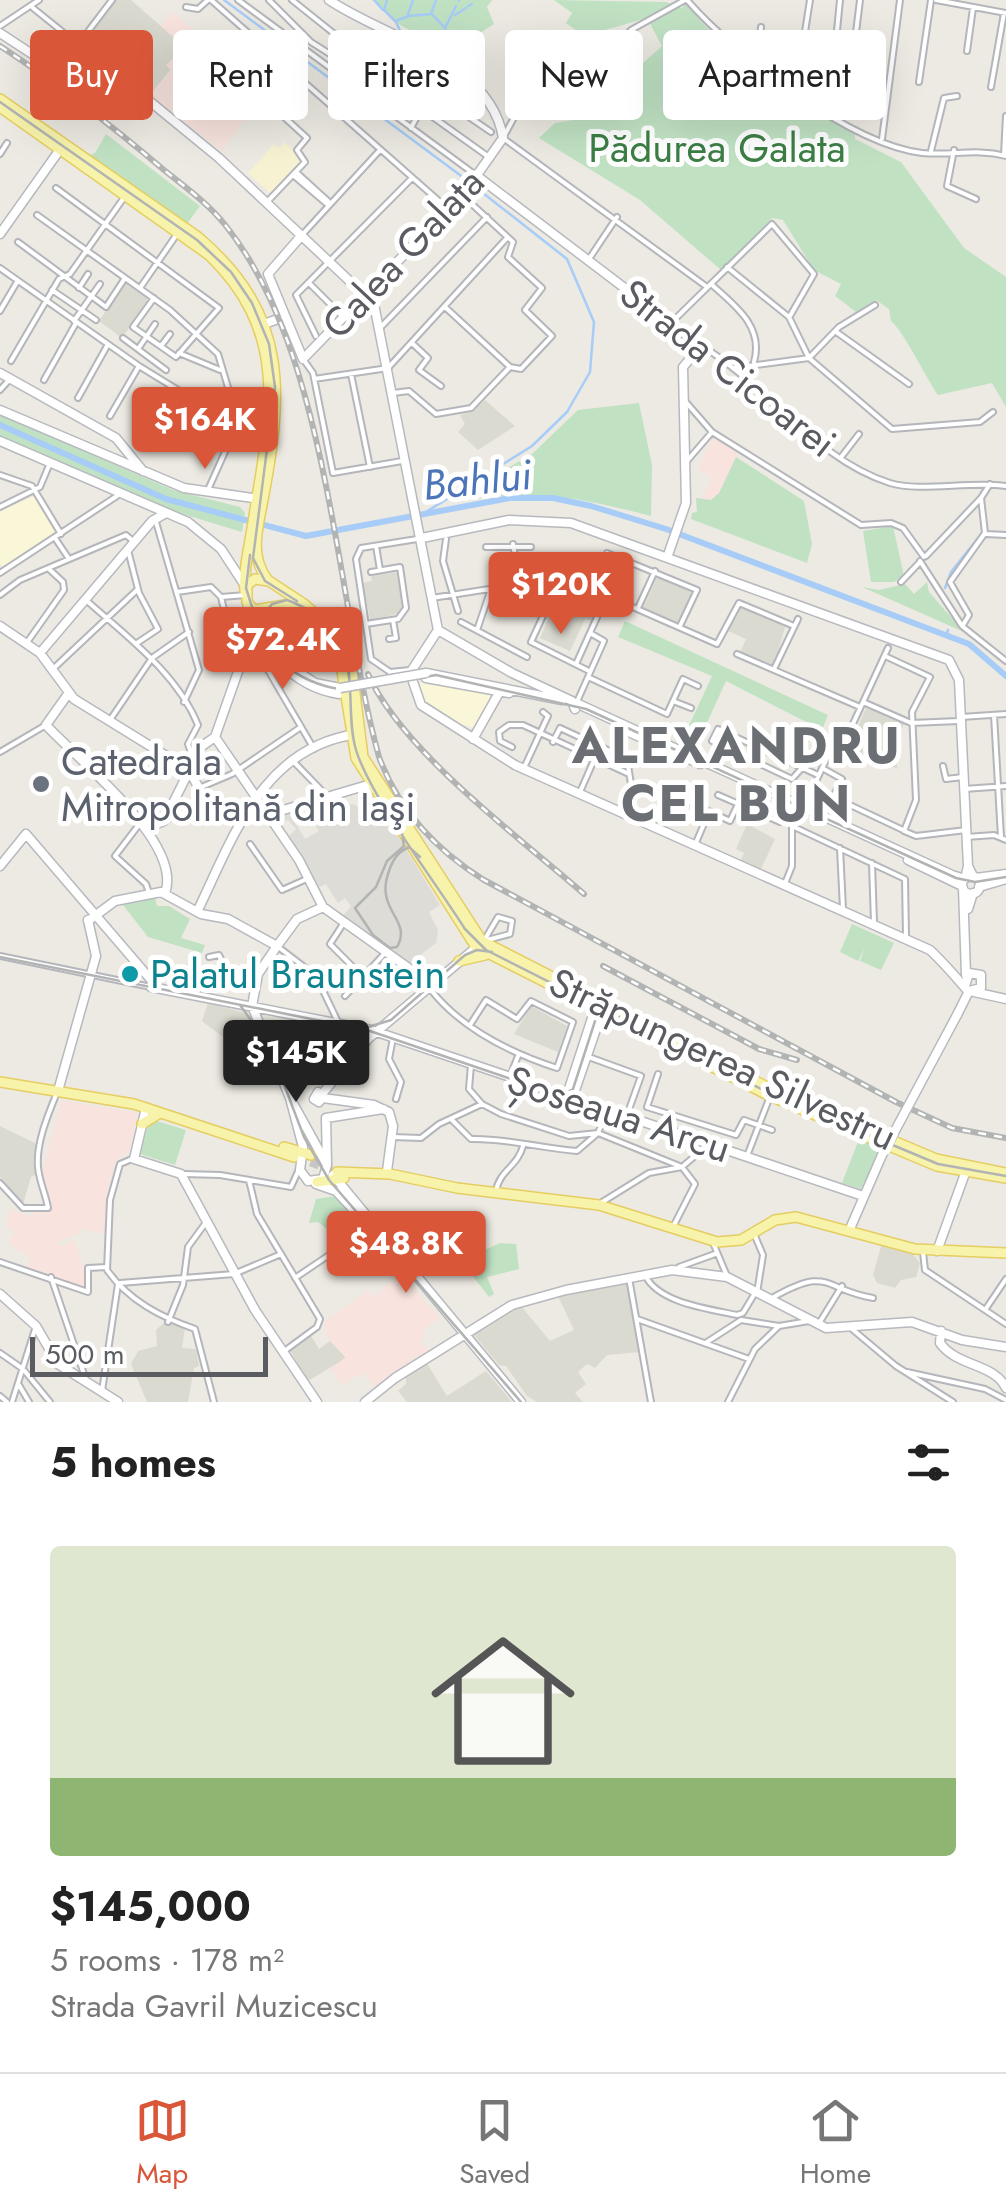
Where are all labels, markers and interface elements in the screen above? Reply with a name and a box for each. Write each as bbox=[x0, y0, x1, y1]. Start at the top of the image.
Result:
chip: Buy bbox=[30, 30, 153, 120]
chip: Rent bbox=[173, 30, 308, 120]
chip: Filters bbox=[328, 30, 485, 120]
chip: New bbox=[505, 30, 643, 120]
chip: Apartment bbox=[663, 30, 886, 120]
park label: Pădurea Galata bbox=[588, 119, 846, 177]
street label: Calea Galata bbox=[308, 155, 498, 351]
street label: Strada Cicoarei bbox=[607, 265, 849, 471]
pin: $164K bbox=[135, 387, 275, 472]
text: $164K bbox=[154, 396, 256, 442]
water label: Bahlui bbox=[420, 444, 536, 516]
pin: $120K bbox=[491, 552, 631, 637]
text: $120K bbox=[511, 561, 611, 607]
pin: $72.4K bbox=[202, 607, 364, 692]
text: $72.4K bbox=[225, 616, 341, 662]
district label: ALEXANDRU CEL BUN bbox=[571, 709, 902, 840]
place label: Catedrala Mitropolitană din Iaşi bbox=[61, 732, 416, 836]
marker: Catedrala Mitropolitană din Iaşi bbox=[30, 773, 52, 795]
place label: Palatul Braunstein bbox=[150, 945, 445, 1003]
street label: Străpungerea Silvestru bbox=[540, 953, 906, 1165]
marker: Palatul Braunstein bbox=[119, 963, 141, 985]
pin: $145K bbox=[226, 1020, 366, 1105]
text: $145K bbox=[245, 1029, 347, 1075]
street label: Șoseaua Arcu bbox=[500, 1051, 738, 1177]
pin: $48.8K bbox=[325, 1211, 487, 1296]
text: $48.8K bbox=[349, 1220, 463, 1266]
scale bar bbox=[30, 1332, 268, 1376]
text: 500 m bbox=[45, 1334, 125, 1375]
text: 5 homes bbox=[50, 1432, 216, 1493]
icon: filters bbox=[901, 1435, 956, 1490]
icon: home bbox=[413, 1611, 593, 1791]
text: $145,000 bbox=[50, 1876, 251, 1937]
text: 5 rooms · 178 m² bbox=[50, 1937, 284, 1983]
text: Strada Gavril Muzicescu bbox=[50, 1983, 378, 2029]
tab: Map bbox=[135, 2093, 190, 2194]
tab: Saved bbox=[459, 2093, 530, 2194]
tab: Home bbox=[800, 2093, 871, 2194]

